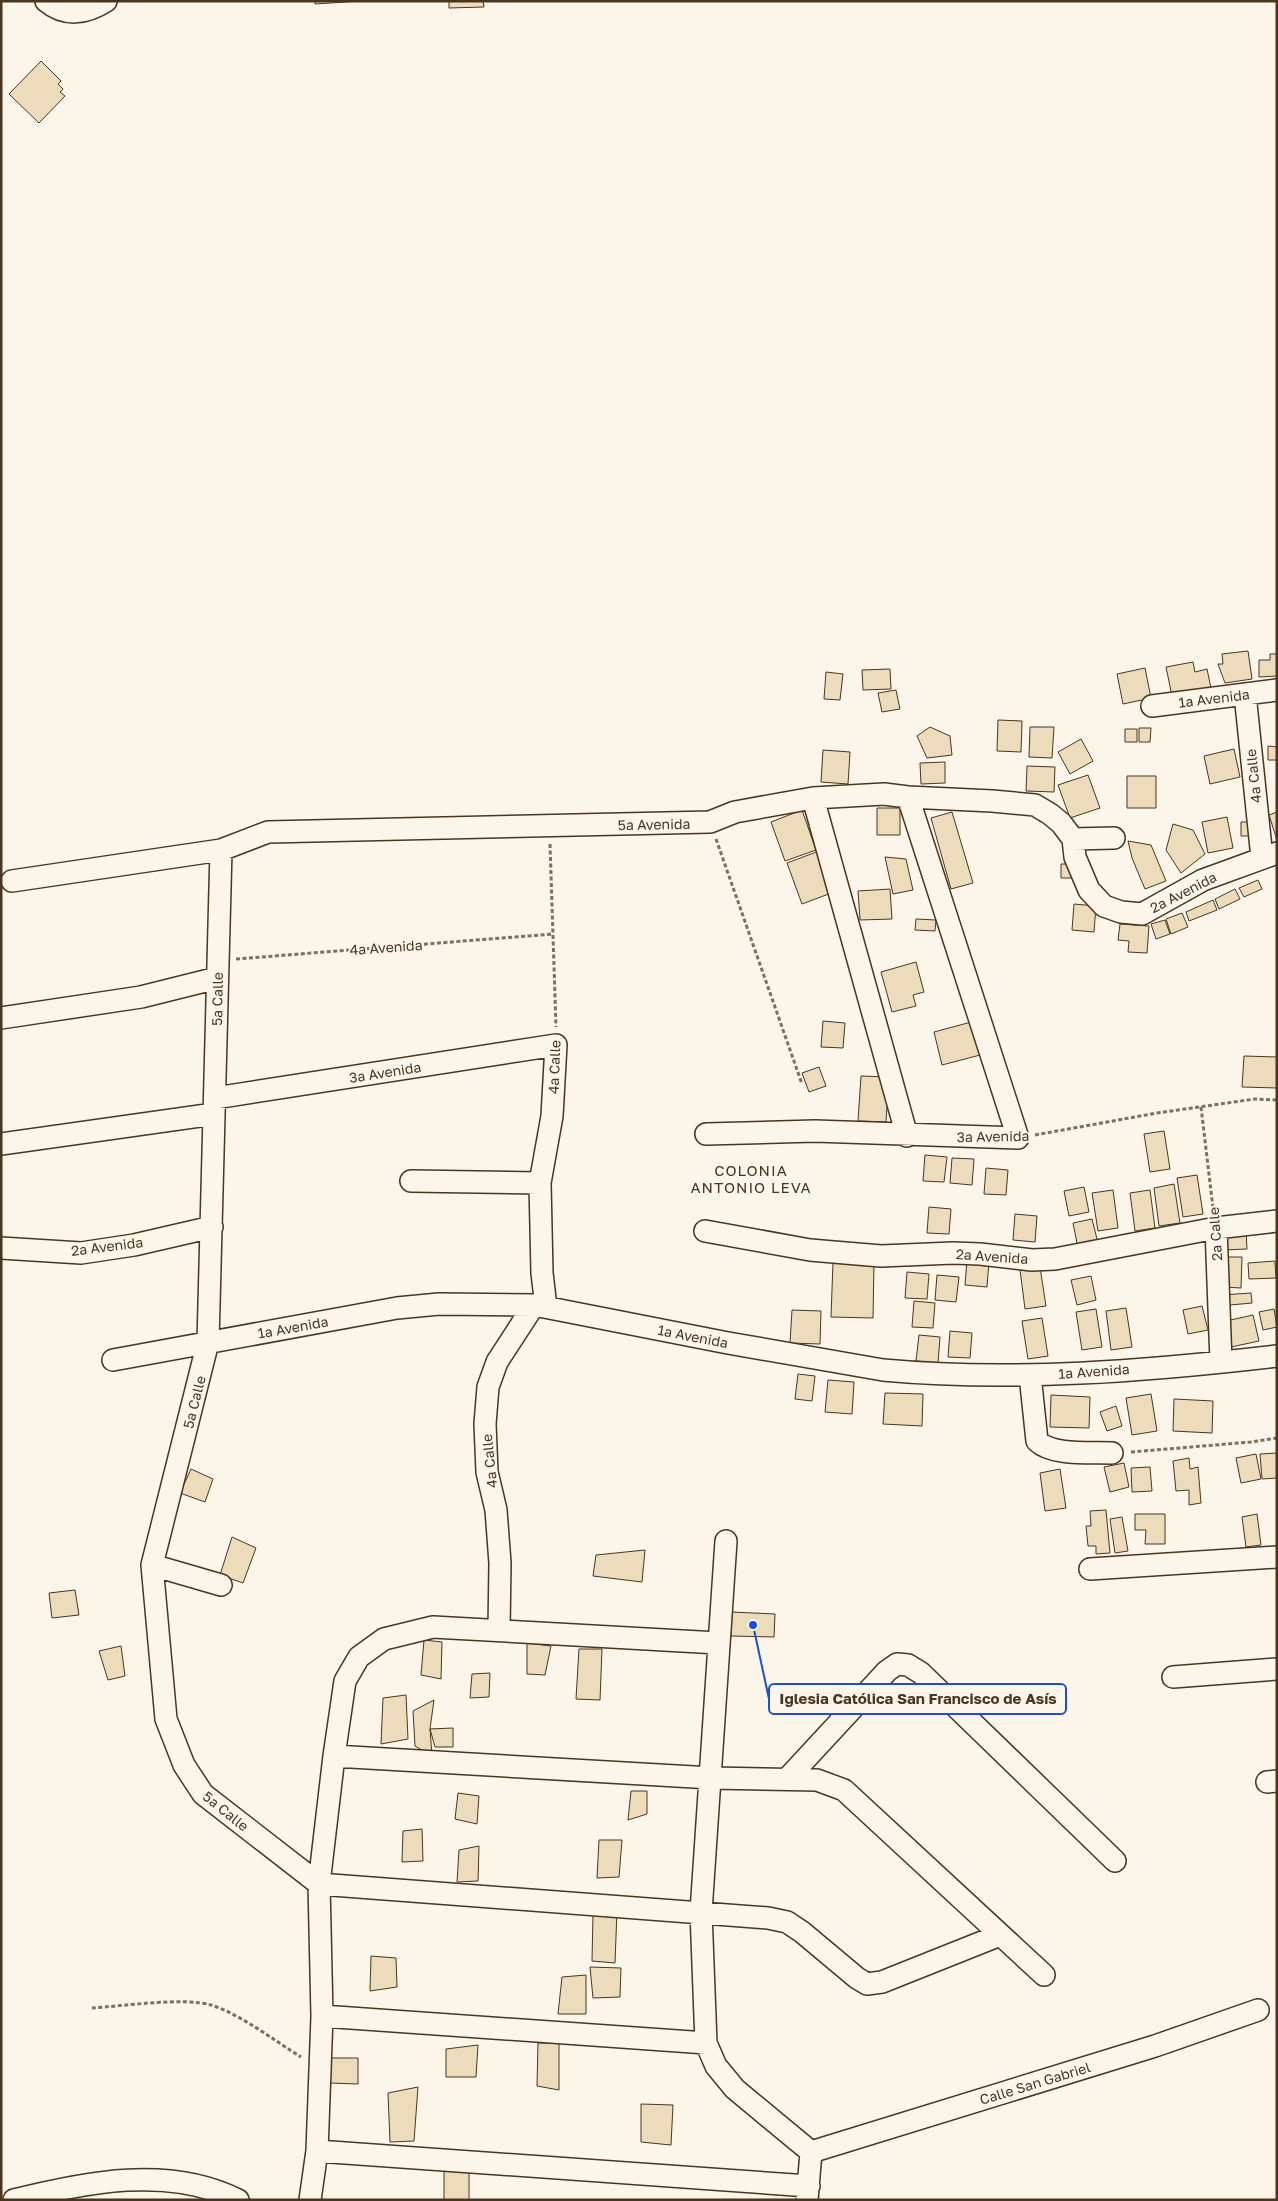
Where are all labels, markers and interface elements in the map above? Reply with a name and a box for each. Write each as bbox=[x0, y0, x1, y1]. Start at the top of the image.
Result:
street label: 1a Avenida bbox=[1178, 685, 1250, 711]
street label: 4a Calle bbox=[1242, 748, 1264, 804]
street label: 5a Avenida bbox=[618, 815, 690, 833]
street label: 2a Avenida bbox=[1147, 868, 1219, 916]
street label: 4a Avenida bbox=[349, 936, 423, 958]
street label: 5a Calle bbox=[208, 972, 226, 1026]
street label: 4a Calle bbox=[545, 1040, 563, 1094]
street label: 3a Avenida bbox=[348, 1058, 422, 1086]
street label: 3a Avenida bbox=[957, 1127, 1029, 1145]
district label: COLONIA ANTONIO LEVA bbox=[690, 1161, 812, 1196]
street label: 2a Calle bbox=[1205, 1207, 1225, 1261]
street label: 2a Avenida bbox=[70, 1233, 144, 1259]
street label: 2a Avenida bbox=[955, 1245, 1029, 1267]
street label: 1a Avenida bbox=[256, 1312, 330, 1342]
street label: 1a Avenida bbox=[656, 1321, 730, 1351]
street label: 1a Avenida bbox=[1058, 1360, 1130, 1382]
street label: 5a Calle bbox=[179, 1374, 209, 1430]
street label: 4a Calle bbox=[478, 1433, 500, 1489]
callout: Iglesia Católica San Francisco de Asís bbox=[769, 1684, 1066, 1714]
text: Iglesia Católica San Francisco de Asís bbox=[779, 1689, 1057, 1707]
street label: 5a Calle bbox=[200, 1787, 252, 1835]
street label: Calle San Gabriel bbox=[977, 2058, 1093, 2108]

